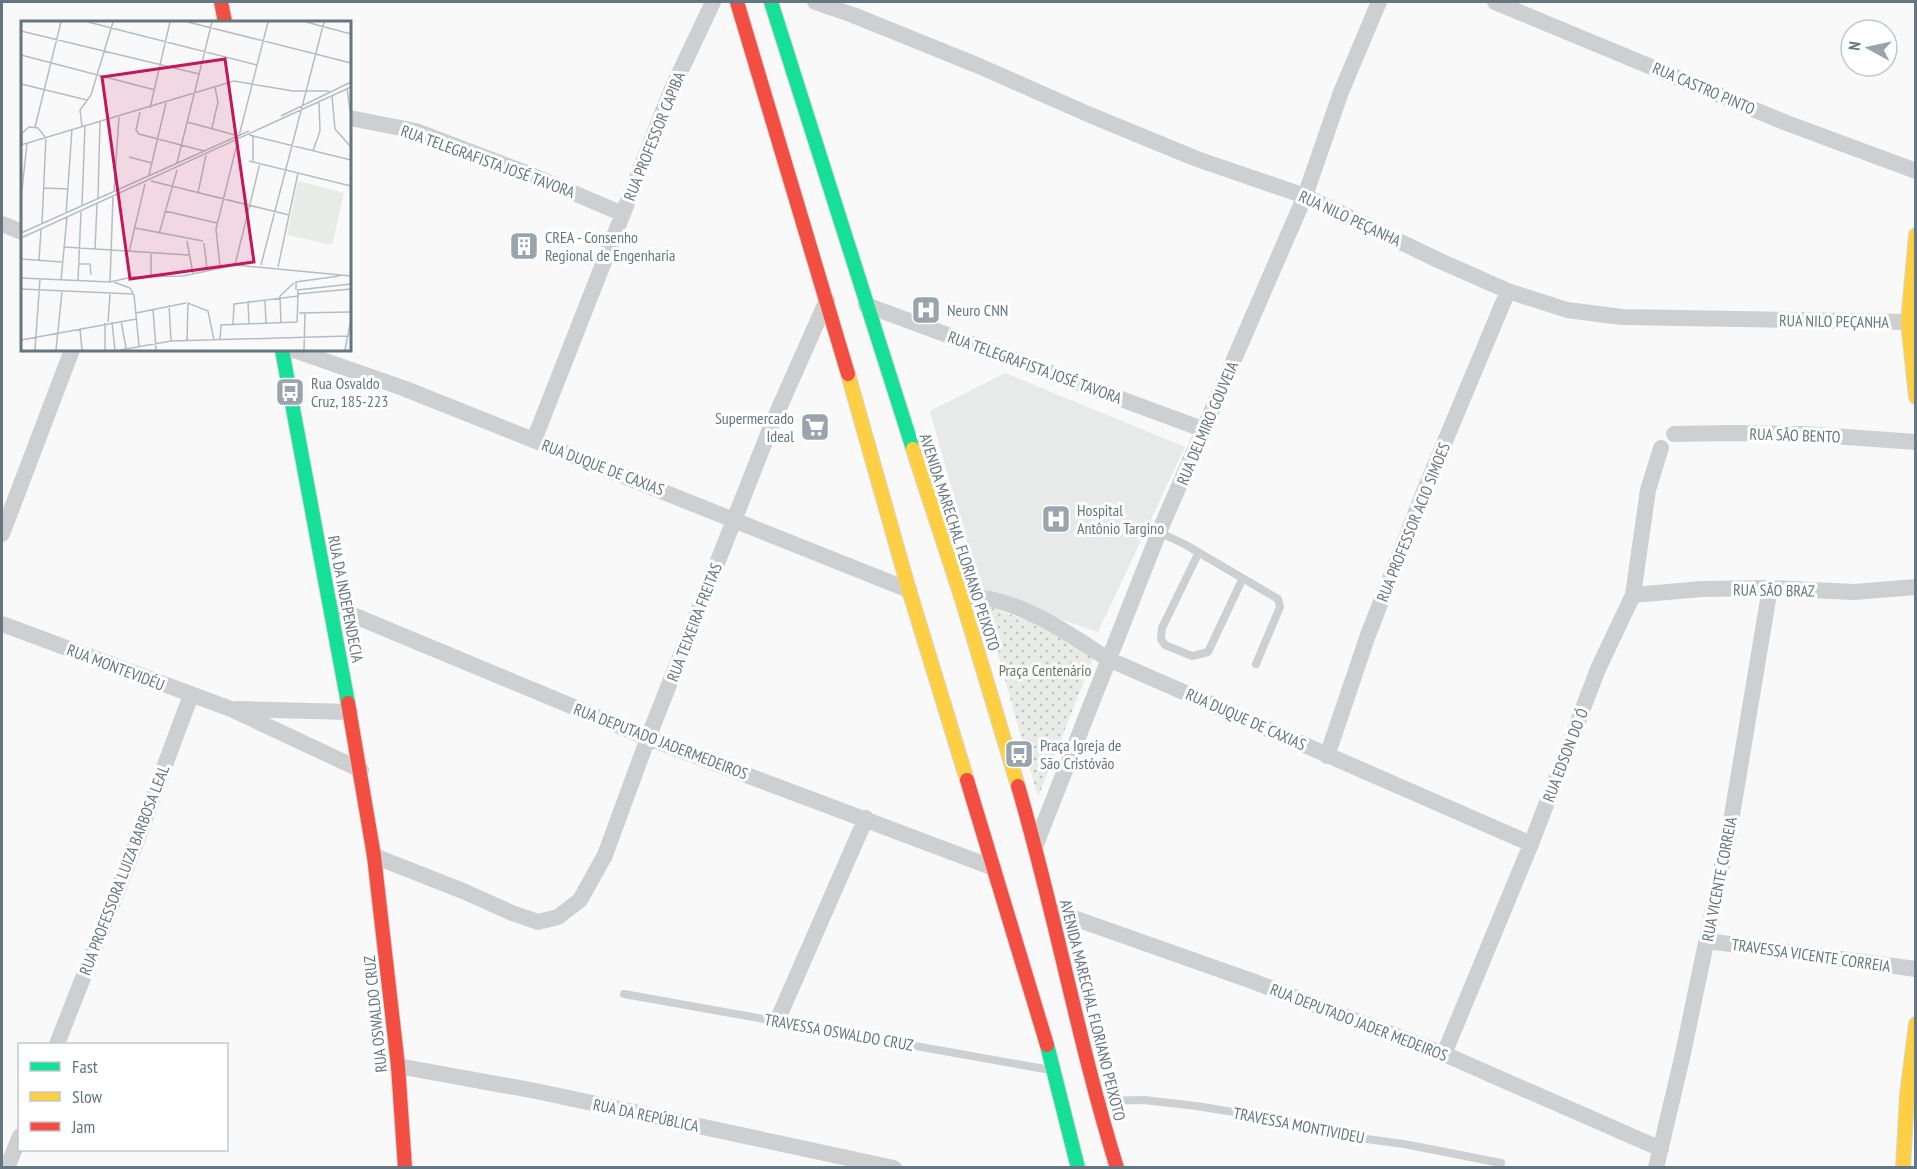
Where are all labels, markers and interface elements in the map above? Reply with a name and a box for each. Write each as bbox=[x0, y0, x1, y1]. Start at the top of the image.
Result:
north arrow bbox=[1839, 18, 1899, 78]
inset map bbox=[21, 21, 351, 351]
text: N bbox=[1844, 40, 1865, 52]
street label: RUA CASTRO PINTO bbox=[1650, 57, 1758, 119]
street label: RUA PROFESSOR CAPIBA bbox=[619, 68, 689, 203]
street label: RUA TELEGRAFISTA JOSÉ TAVORA bbox=[398, 120, 578, 202]
street label: RUA NILO PEÇANHA bbox=[1296, 186, 1404, 250]
place label: CREA - Consenho Regional de Engenharia bbox=[545, 227, 675, 265]
building icon: CREA - Consenho Regional de Engenharia bbox=[508, 230, 540, 262]
hospital icon: Neuro CNN bbox=[910, 294, 942, 326]
place label: Neuro CNN bbox=[947, 300, 1008, 320]
street label: RUA NILO PEÇANHA bbox=[1779, 310, 1890, 332]
street label: RUA TELEGRAFISTA JOSÉ TAVORA bbox=[945, 326, 1125, 408]
street label: RUA DELMIRO GOUVEIA bbox=[1172, 358, 1242, 488]
place label: Rua Osvaldo Cruz, 185-223 bbox=[311, 373, 388, 411]
bus stop icon: Rua Osvaldo Cruz, 185-223 bbox=[274, 376, 306, 408]
place label: Supermercado Ideal bbox=[715, 408, 794, 446]
supermarket icon: Supermercado Ideal bbox=[799, 411, 831, 443]
street label: RUA SÃO BENTO bbox=[1749, 423, 1841, 447]
street label: AVENIDA MARECHAL FLORIANO PEIXOTO bbox=[915, 431, 1005, 653]
street label: RUA DUQUE DE CAXIAS bbox=[539, 434, 667, 500]
street label: RUA PROFESSOR ACIO SIMOES bbox=[1372, 439, 1454, 605]
place label: Hospital Antônio Targino bbox=[1077, 500, 1164, 538]
hospital icon: Hospital Antônio Targino bbox=[1040, 503, 1072, 535]
street label: RUA DA INDEPENDECIA bbox=[324, 534, 368, 665]
street label: RUA TEIXEIRA FREITAS bbox=[662, 560, 726, 684]
street label: RUA SÃO BRAZ bbox=[1733, 579, 1815, 601]
street label: RUA MONTEVIDÉU bbox=[64, 639, 168, 695]
park label: Praça Centenário bbox=[999, 660, 1091, 680]
street label: RUA DUQUE DE CAXIAS bbox=[1183, 684, 1309, 755]
street label: RUA DEPUTADO JADERMEDEIROS bbox=[571, 699, 751, 784]
street label: RUA EDSON DO Ó bbox=[1538, 705, 1592, 805]
place label: Praça Igreja de São Cristóvão bbox=[1040, 735, 1121, 773]
bus stop icon: Praça Igreja de São Cristóvão bbox=[1003, 738, 1035, 770]
street label: RUA PROFESSORA LUIZA BARBOSA LEAL bbox=[75, 762, 173, 978]
street label: RUA VICENTE CORREIA bbox=[1697, 814, 1741, 943]
street label: AVENIDA MARECHAL FLORIANO PEIXOTO bbox=[1056, 897, 1130, 1123]
street label: TRAVESSA VICENTE CORREIA bbox=[1730, 934, 1892, 976]
street label: RUA OSWALDO CRUZ bbox=[359, 954, 391, 1074]
street label: RUA DEPUTADO JADER MEDEIROS bbox=[1267, 979, 1451, 1065]
street label: TRAVESSA OSWALDO CRUZ bbox=[763, 1009, 915, 1055]
legend bbox=[18, 1043, 228, 1151]
text: Fast bbox=[72, 1055, 98, 1078]
text: Slow bbox=[72, 1085, 103, 1108]
street label: RUA DA REPÚBLICA bbox=[591, 1094, 701, 1136]
street label: TRAVESSA MONTIVIDEU bbox=[1232, 1102, 1366, 1148]
text: Jam bbox=[71, 1115, 95, 1138]

